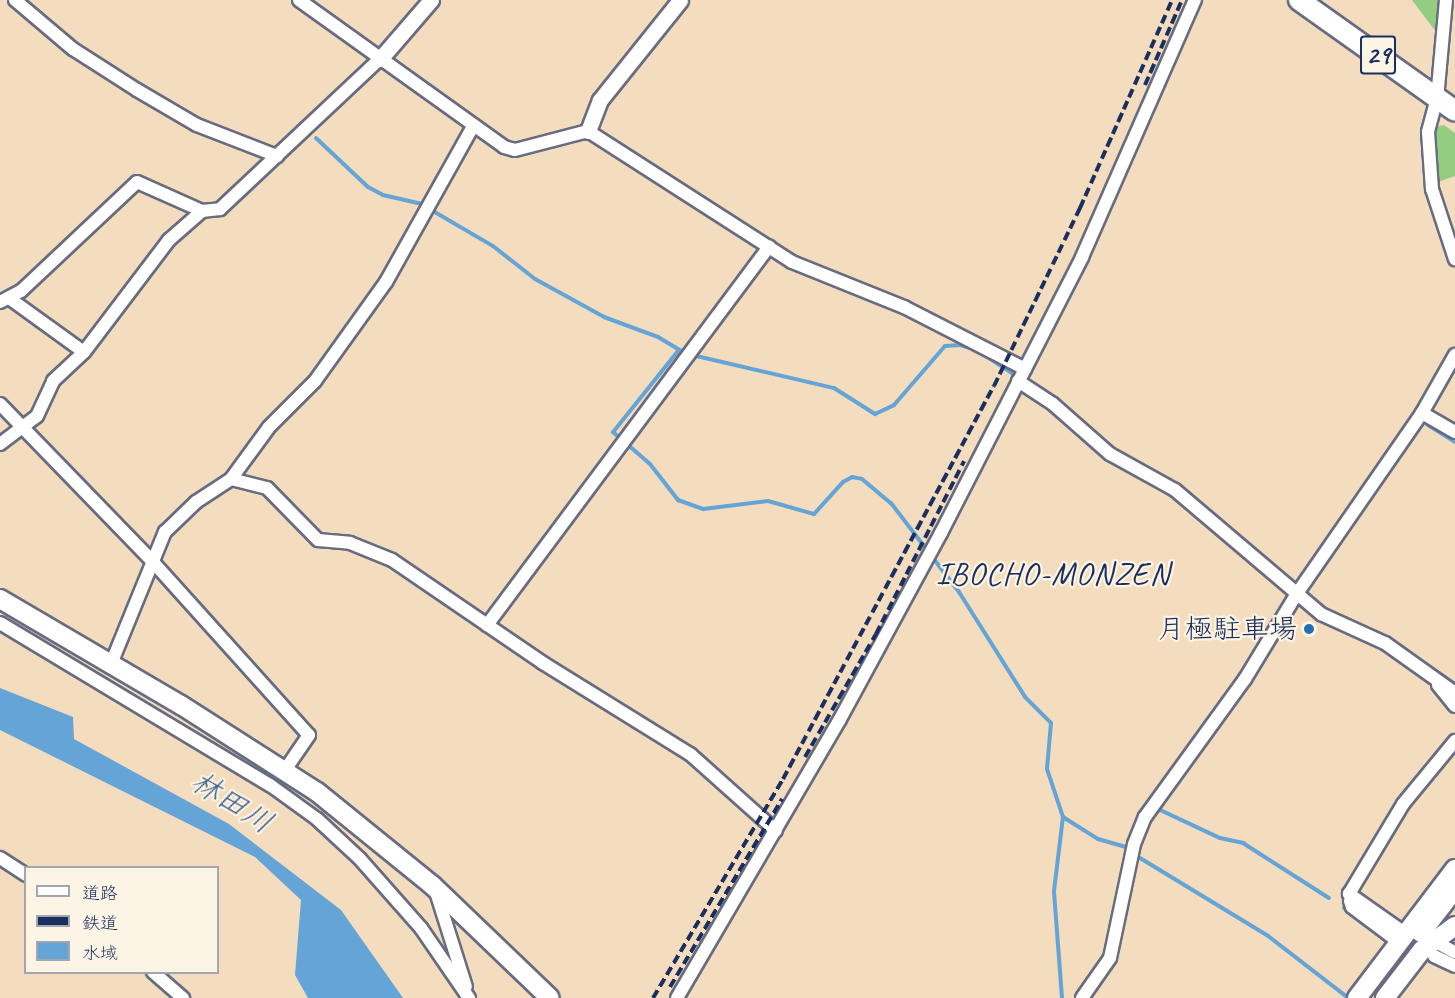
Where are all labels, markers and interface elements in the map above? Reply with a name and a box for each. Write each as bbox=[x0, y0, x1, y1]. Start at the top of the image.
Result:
road number: 29 bbox=[1360, 31, 1396, 79]
district label: IBOCHO-MONZEN bbox=[936, 555, 1170, 593]
place label: 月極駐車場 bbox=[1157, 612, 1297, 646]
marker: 月極駐車場 bbox=[1302, 622, 1316, 636]
water label: 林田川 bbox=[184, 763, 280, 841]
legend bbox=[24, 866, 219, 974]
text: 道路 bbox=[82, 882, 118, 904]
text: 鉄道 bbox=[82, 912, 118, 934]
text: 水域 bbox=[82, 942, 118, 964]

